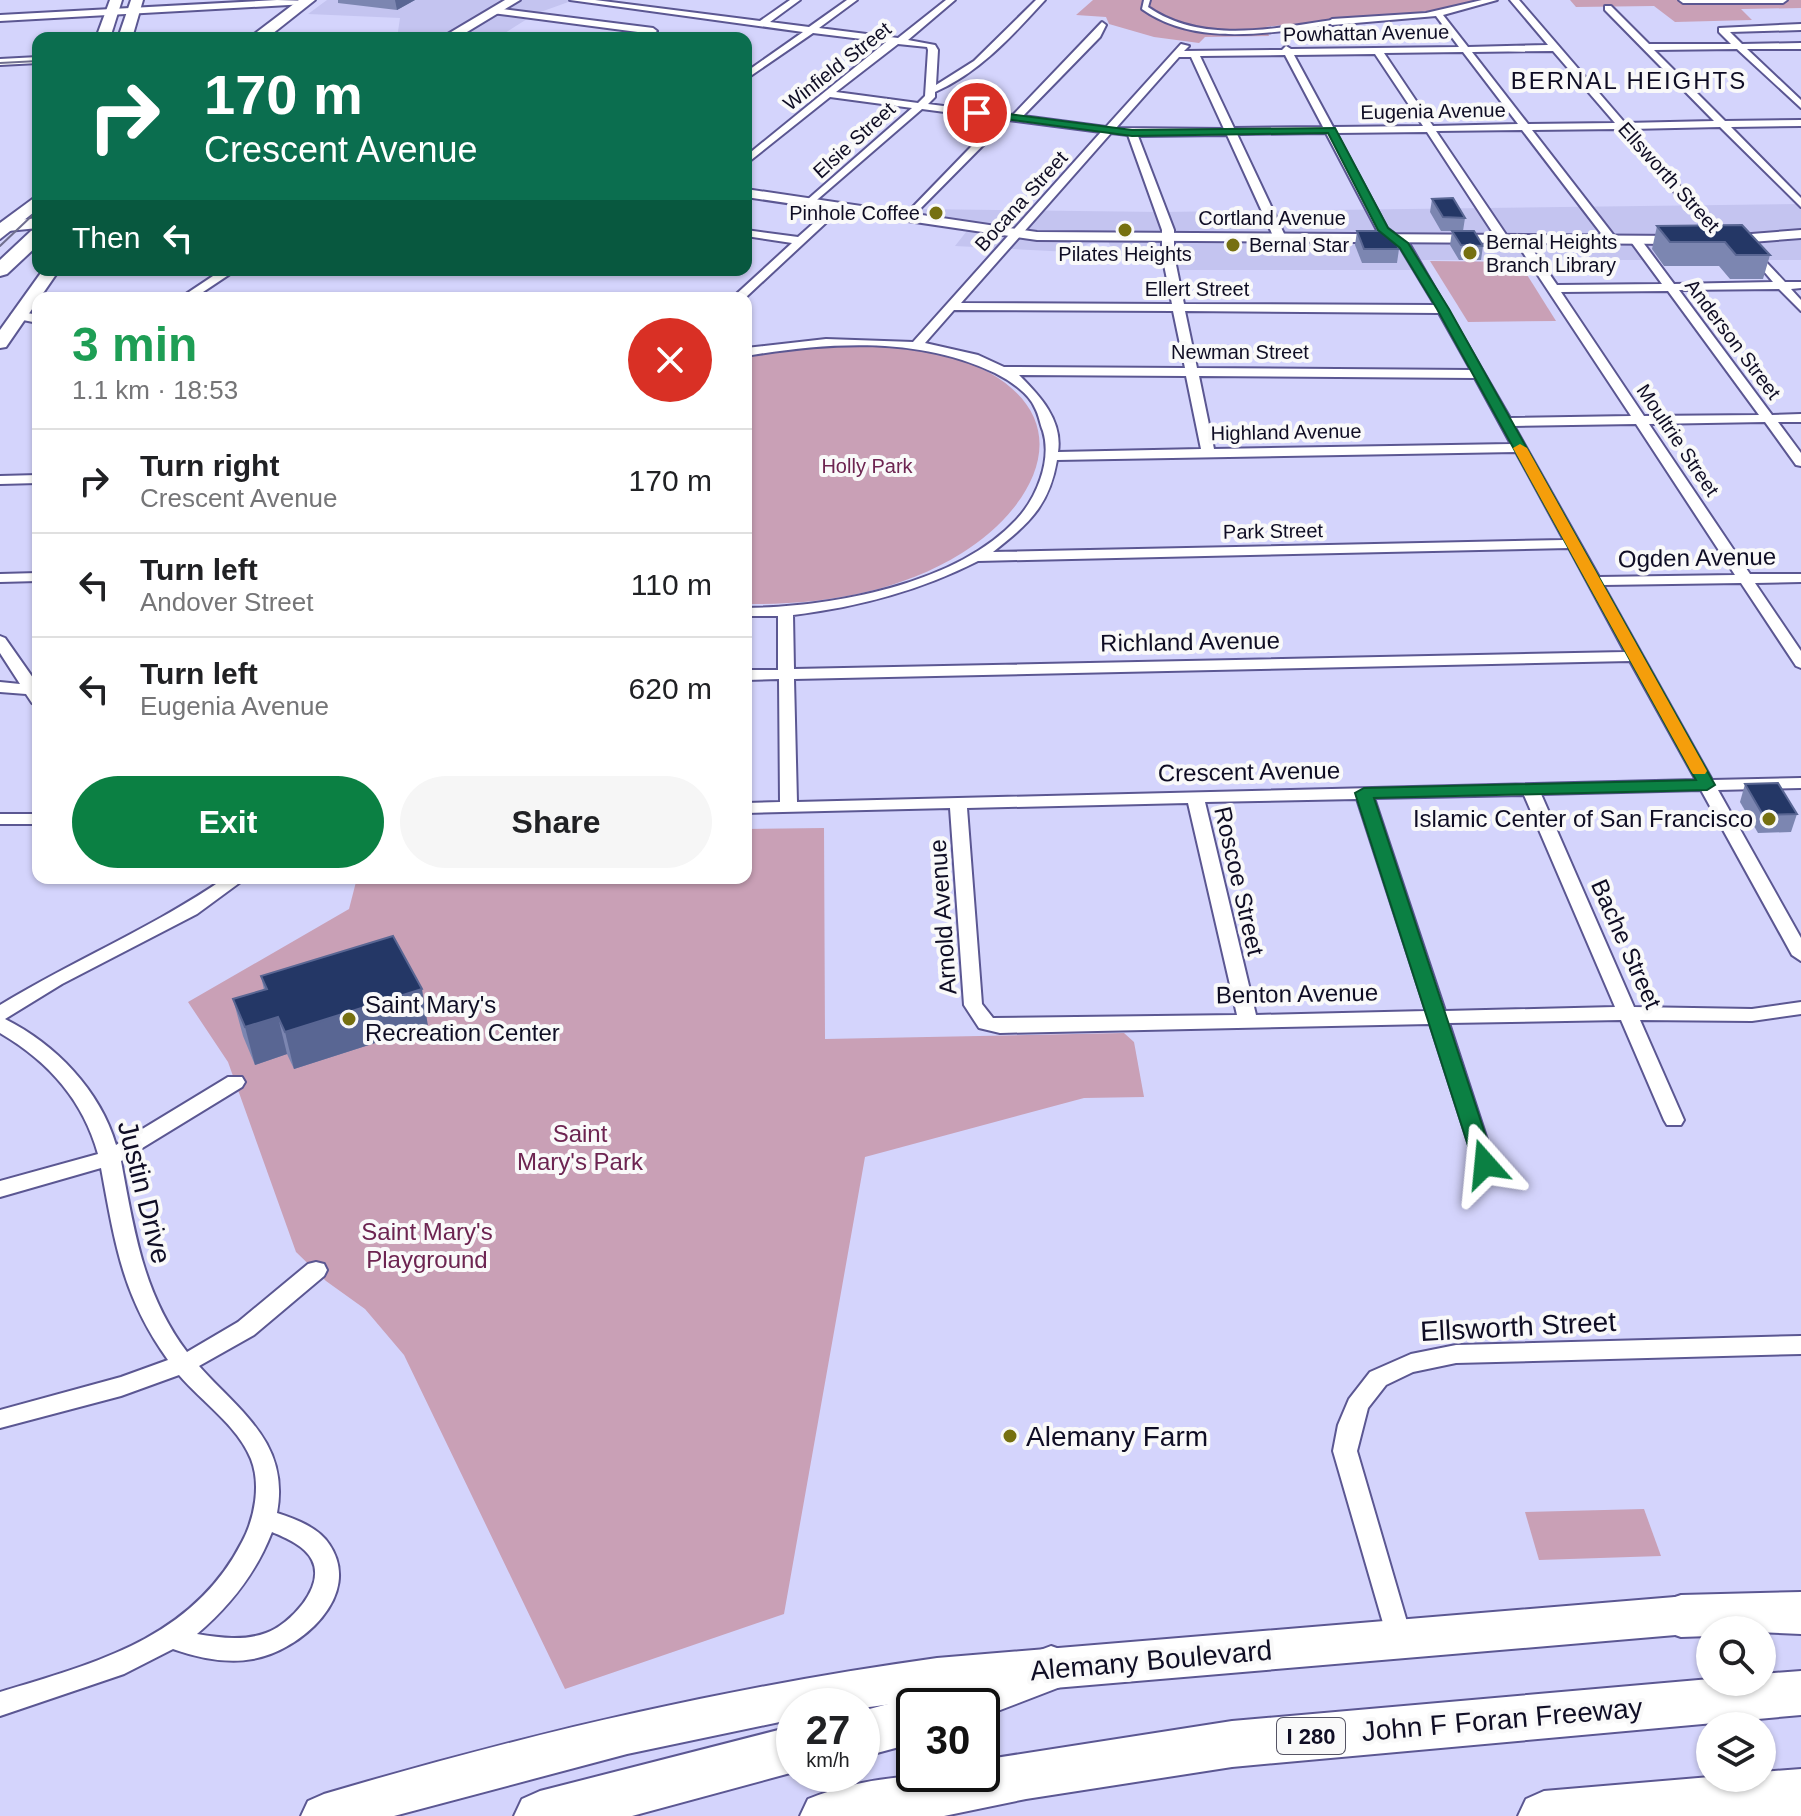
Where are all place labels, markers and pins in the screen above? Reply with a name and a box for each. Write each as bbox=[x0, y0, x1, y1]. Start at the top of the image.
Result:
pin bbox=[943, 79, 1011, 147]
place label: Pinhole Coffee bbox=[789, 202, 920, 224]
marker: Pinhole Coffee bbox=[927, 204, 945, 222]
marker: Pilates Heights bbox=[1116, 221, 1134, 239]
place label: Bernal Heights Branch Library bbox=[1486, 231, 1617, 276]
place label: Bernal Star bbox=[1249, 234, 1349, 256]
marker: Bernal Star bbox=[1224, 236, 1242, 254]
place label: Pilates Heights bbox=[1058, 243, 1192, 265]
marker: Bernal Heights Branch Library bbox=[1461, 244, 1479, 262]
place label: Islamic Center of San Francisco bbox=[1413, 805, 1753, 832]
marker: Islamic Center of San Francisco bbox=[1760, 810, 1778, 828]
place label: Saint Mary's Recreation Center bbox=[365, 991, 560, 1046]
marker: Saint Mary's Recreation Center bbox=[340, 1010, 358, 1028]
place label: Alemany Farm bbox=[1026, 1421, 1208, 1452]
marker: Alemany Farm bbox=[1001, 1427, 1019, 1445]

